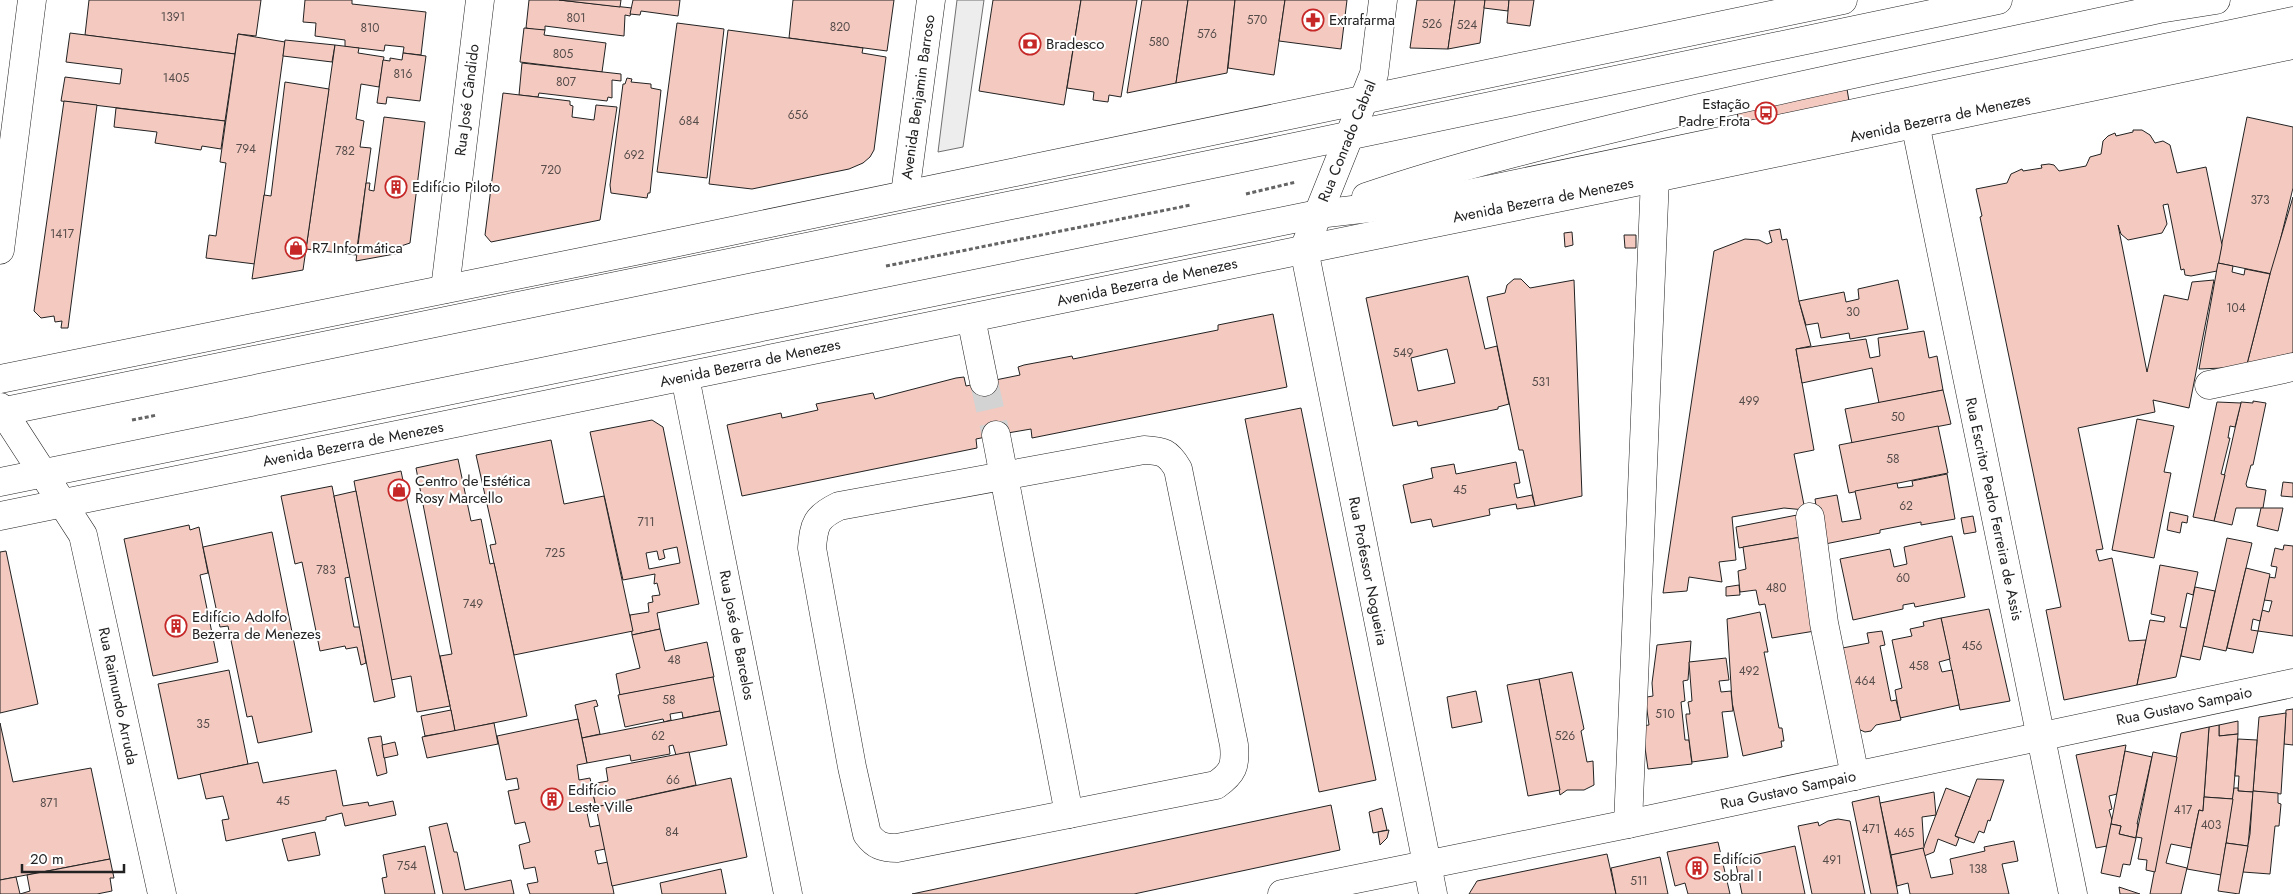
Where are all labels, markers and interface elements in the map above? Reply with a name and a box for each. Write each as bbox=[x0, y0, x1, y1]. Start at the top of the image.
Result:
house number: 1391 bbox=[161, 8, 185, 26]
pharmacy icon: Extrafarma bbox=[1301, 8, 1325, 32]
house number: 801 bbox=[566, 9, 586, 27]
place label: Extrafarma bbox=[1329, 9, 1395, 31]
house number: 570 bbox=[1247, 11, 1267, 29]
street label: Avenida Benjamin Barroso bbox=[896, 13, 940, 181]
house number: 526 bbox=[1422, 15, 1442, 33]
house number: 524 bbox=[1457, 16, 1477, 34]
house number: 820 bbox=[830, 18, 850, 36]
house number: 810 bbox=[360, 19, 380, 37]
house number: 576 bbox=[1197, 25, 1217, 43]
bank icon: Bradesco bbox=[1018, 32, 1042, 56]
place label: Bradesco bbox=[1046, 33, 1104, 55]
house number: 580 bbox=[1149, 33, 1169, 51]
street label: Rua José Cândido bbox=[449, 43, 485, 157]
house number: 805 bbox=[553, 45, 573, 63]
house number: 816 bbox=[394, 65, 413, 83]
house number: 1405 bbox=[163, 69, 189, 87]
house number: 807 bbox=[556, 73, 577, 91]
street label: Rua Conrado Cabral bbox=[1312, 77, 1382, 205]
street label: Avenida Bezerra de Menezes bbox=[1848, 88, 2032, 148]
place label: Estação Padre Frota bbox=[1678, 93, 1750, 132]
bus stop icon: Estação Padre Frota bbox=[1754, 101, 1778, 125]
house number: 656 bbox=[788, 106, 808, 124]
house number: 684 bbox=[679, 112, 699, 130]
house number: 794 bbox=[236, 140, 256, 158]
house number: 782 bbox=[335, 142, 355, 160]
house number: 692 bbox=[624, 146, 644, 164]
house number: 720 bbox=[541, 161, 561, 179]
street label: Avenida Bezerra de Menezes bbox=[1451, 172, 1635, 228]
building icon: Edifício Piloto bbox=[384, 175, 408, 199]
place label: Edifício Piloto bbox=[412, 176, 500, 198]
house number: 373 bbox=[2250, 191, 2270, 209]
house number: 1417 bbox=[50, 225, 75, 243]
shop icon: R7 Informática bbox=[284, 236, 308, 260]
place label: R7 Informática bbox=[312, 237, 403, 259]
street label: Avenida Bezerra de Menezes bbox=[1055, 252, 1239, 312]
house number: 104 bbox=[2226, 299, 2246, 317]
house number: 30 bbox=[1846, 303, 1860, 321]
street label: Avenida Bezerra de Menezes bbox=[658, 333, 842, 393]
house number: 549 bbox=[1393, 344, 1413, 362]
house number: 531 bbox=[1532, 373, 1550, 391]
house number: 499 bbox=[1739, 392, 1759, 410]
street label: Rua Escritor Pedro Ferreira de Assis bbox=[1960, 395, 2028, 623]
house number: 50 bbox=[1891, 408, 1905, 426]
street label: Avenida Bezerra de Menezes bbox=[261, 416, 445, 472]
house number: 58 bbox=[1886, 450, 1900, 468]
place label: Centro de Estética Rosy Marcello bbox=[415, 470, 530, 509]
shop icon: Centro de Estética Rosy Marcello bbox=[387, 478, 411, 502]
house number: 45 bbox=[1453, 481, 1467, 499]
street label: Rua Professor Nogueira bbox=[1343, 495, 1393, 647]
house number: 62 bbox=[1899, 497, 1913, 515]
house number: 711 bbox=[637, 513, 655, 531]
house number: 725 bbox=[545, 544, 565, 562]
house number: 783 bbox=[316, 561, 336, 579]
street label: Rua José de Barcelos bbox=[714, 568, 760, 702]
house number: 60 bbox=[1896, 569, 1910, 587]
house number: 480 bbox=[1766, 579, 1786, 597]
house number: 749 bbox=[463, 595, 483, 613]
place label: Edifício Adolfo Bezerra de Menezes bbox=[192, 606, 321, 645]
building icon: Edifício Adolfo Bezerra de Menezes bbox=[164, 614, 188, 638]
street label: Rua Raimundo Arruda bbox=[93, 625, 143, 767]
house number: 456 bbox=[1962, 637, 1982, 655]
house number: 48 bbox=[667, 651, 681, 669]
house number: 458 bbox=[1909, 657, 1929, 675]
house number: 492 bbox=[1739, 662, 1760, 680]
house number: 464 bbox=[1855, 672, 1875, 690]
street label: Rua Gustavo Sampaio bbox=[2114, 681, 2254, 731]
house number: 58 bbox=[662, 691, 676, 709]
house number: 510 bbox=[1655, 705, 1675, 723]
house number: 35 bbox=[196, 715, 210, 733]
house number: 62 bbox=[651, 727, 665, 745]
house number: 526 bbox=[1555, 727, 1575, 745]
street label: Rua Gustavo Sampaio bbox=[1718, 765, 1858, 815]
house number: 66 bbox=[666, 771, 680, 789]
place label: Edifício Leste Ville bbox=[568, 779, 633, 818]
building icon: Edifício Leste Ville bbox=[540, 787, 564, 811]
house number: 45 bbox=[276, 792, 290, 810]
house number: 871 bbox=[40, 794, 58, 812]
house number: 417 bbox=[2174, 801, 2193, 819]
house number: 403 bbox=[2201, 816, 2222, 834]
house number: 471 bbox=[1862, 820, 1880, 838]
house number: 84 bbox=[665, 823, 679, 841]
house number: 465 bbox=[1894, 824, 1915, 842]
scale bar bbox=[22, 842, 125, 874]
text: 20 m bbox=[30, 848, 64, 870]
place label: Edifício Sobral I bbox=[1713, 848, 1762, 887]
house number: 491 bbox=[1822, 851, 1842, 869]
building icon: Edifício Sobral I bbox=[1685, 856, 1709, 880]
house number: 754 bbox=[397, 857, 417, 875]
house number: 138 bbox=[1969, 860, 1987, 878]
house number: 511 bbox=[1630, 872, 1648, 890]

